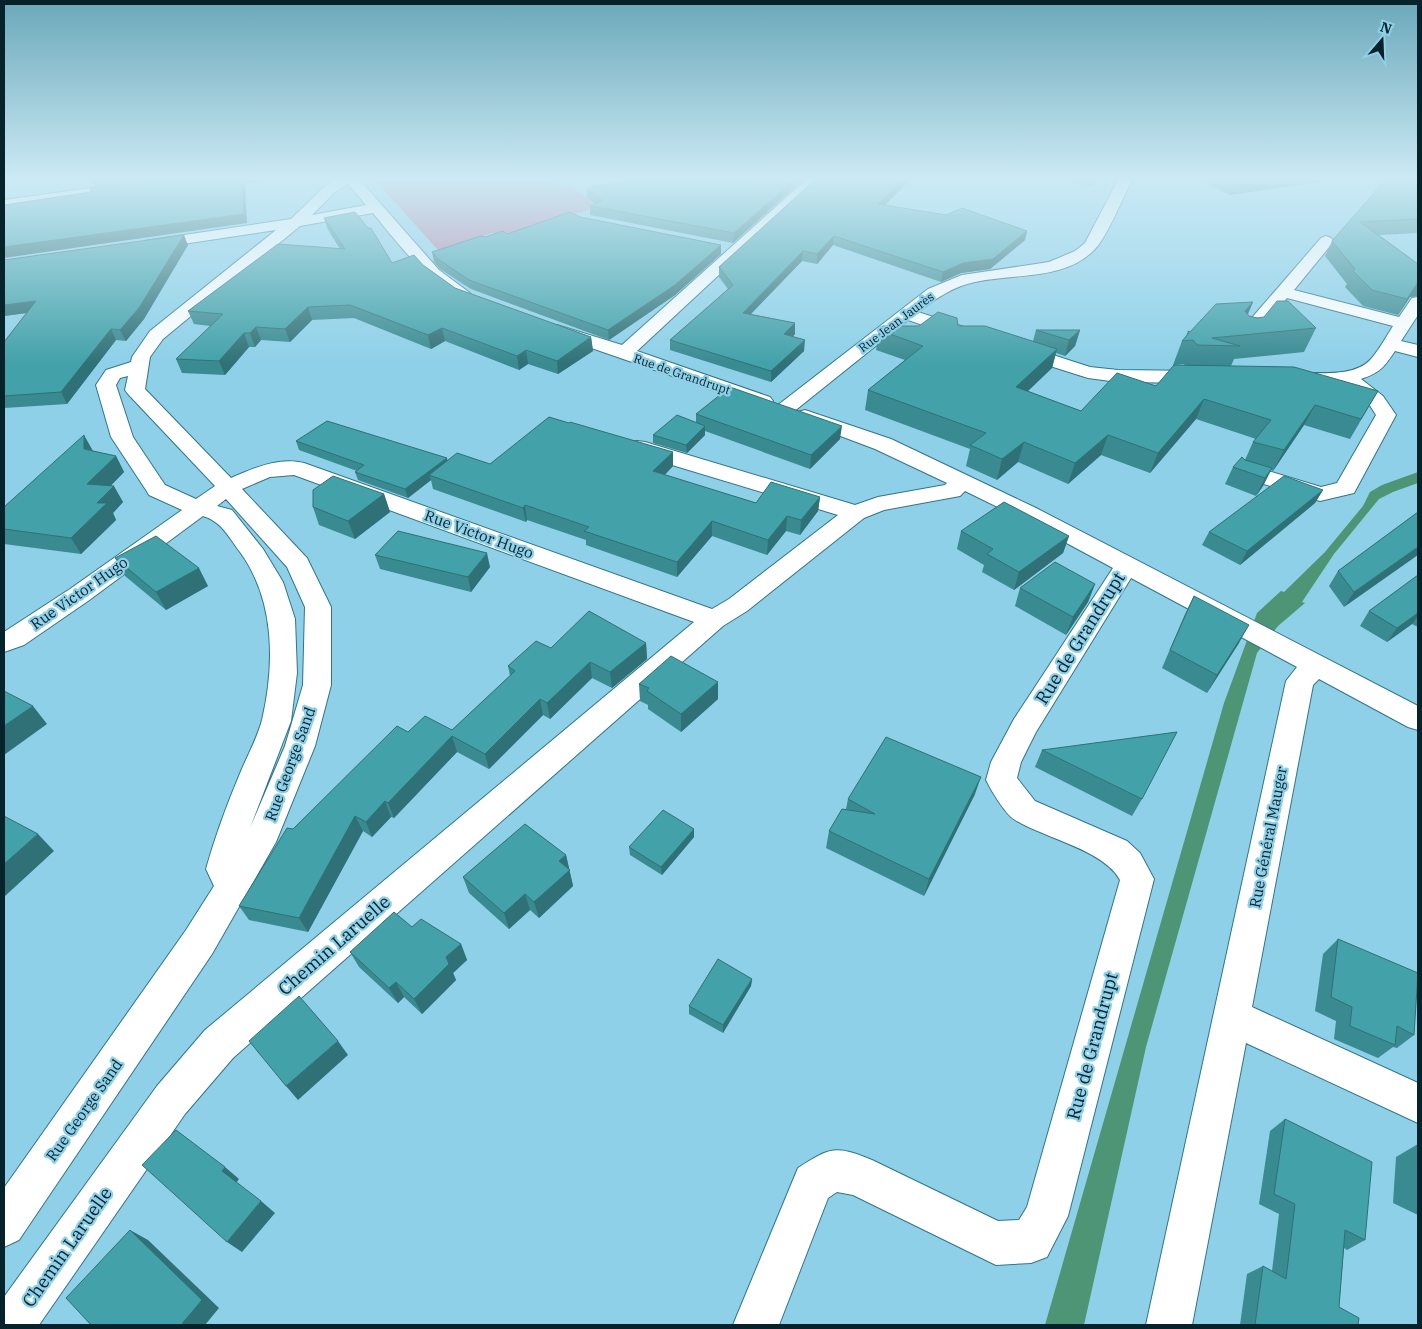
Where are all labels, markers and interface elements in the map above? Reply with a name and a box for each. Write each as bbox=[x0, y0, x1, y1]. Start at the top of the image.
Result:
north arrow bbox=[1357, 15, 1407, 65]
text: N bbox=[1378, 17, 1394, 38]
street label: Rue Jean Jaurès bbox=[855, 289, 937, 355]
street label: Rue de Grandrupt bbox=[632, 350, 732, 398]
street label: Rue Victor Hugo bbox=[422, 506, 536, 562]
street label: Rue Victor Hugo bbox=[27, 552, 131, 634]
street label: Rue de Grandrupt bbox=[1030, 568, 1130, 708]
street label: Rue George Sand bbox=[261, 704, 319, 824]
street label: Rue Général Mauger bbox=[1245, 764, 1291, 909]
street label: Chemin Laruelle bbox=[273, 890, 395, 1000]
street label: Rue de Grandrupt bbox=[1061, 970, 1123, 1122]
street label: Rue George Sand bbox=[42, 1055, 126, 1165]
street label: Chemin Laruelle bbox=[17, 1183, 117, 1311]

